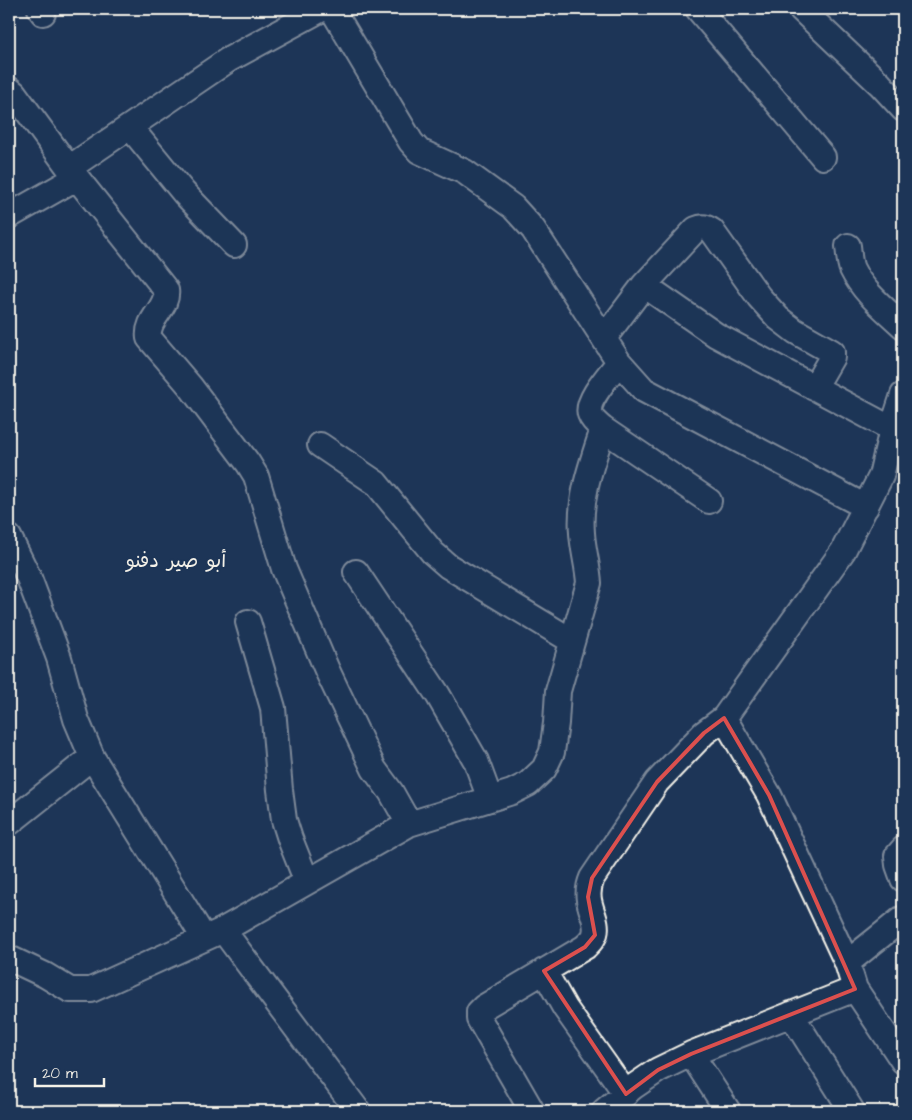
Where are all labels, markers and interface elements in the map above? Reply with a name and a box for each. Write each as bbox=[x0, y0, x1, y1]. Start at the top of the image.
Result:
district label: أبو صير دفنو bbox=[125, 547, 226, 575]
scale bar bbox=[35, 1055, 104, 1087]
text: 20 m bbox=[42, 1063, 78, 1084]

